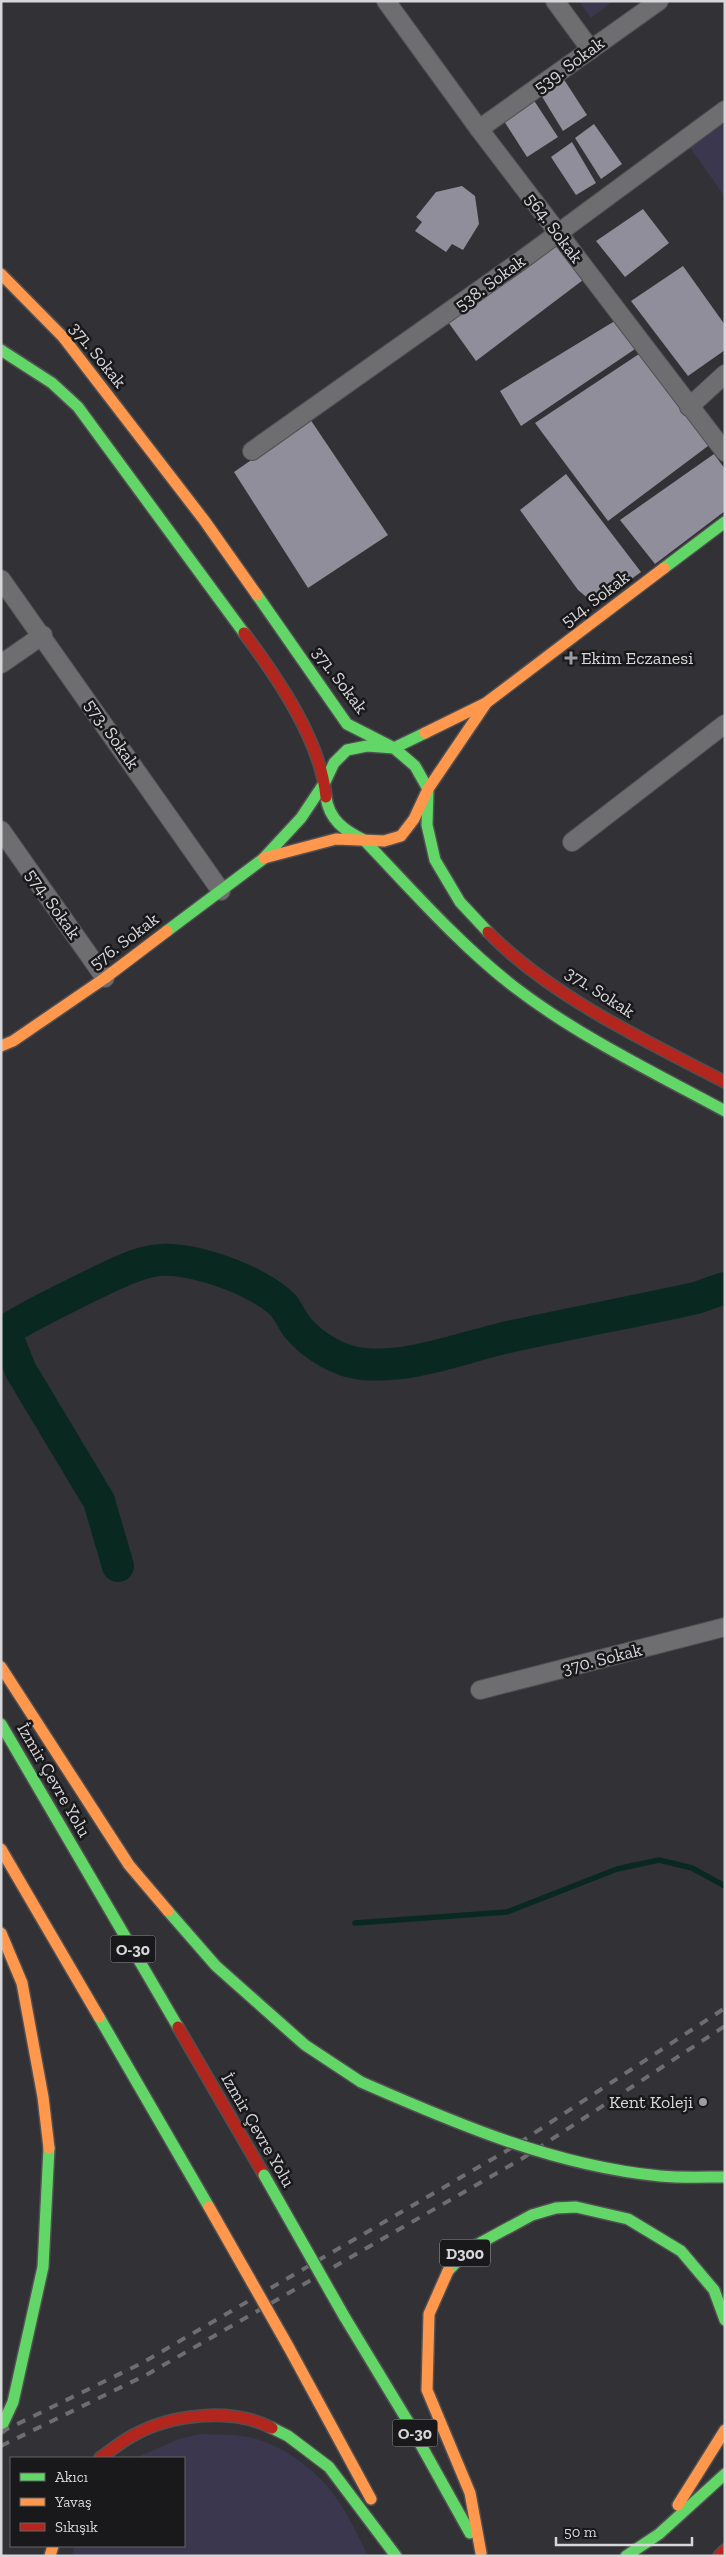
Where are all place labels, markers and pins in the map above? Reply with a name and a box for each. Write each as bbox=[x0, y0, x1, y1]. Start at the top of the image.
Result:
place label: Ekim Eczanesi bbox=[581, 647, 693, 669]
marker: Ekim Eczanesi bbox=[565, 652, 577, 664]
place label: Kent Koleji bbox=[609, 2091, 693, 2113]
marker: Kent Koleji bbox=[697, 2096, 709, 2108]

